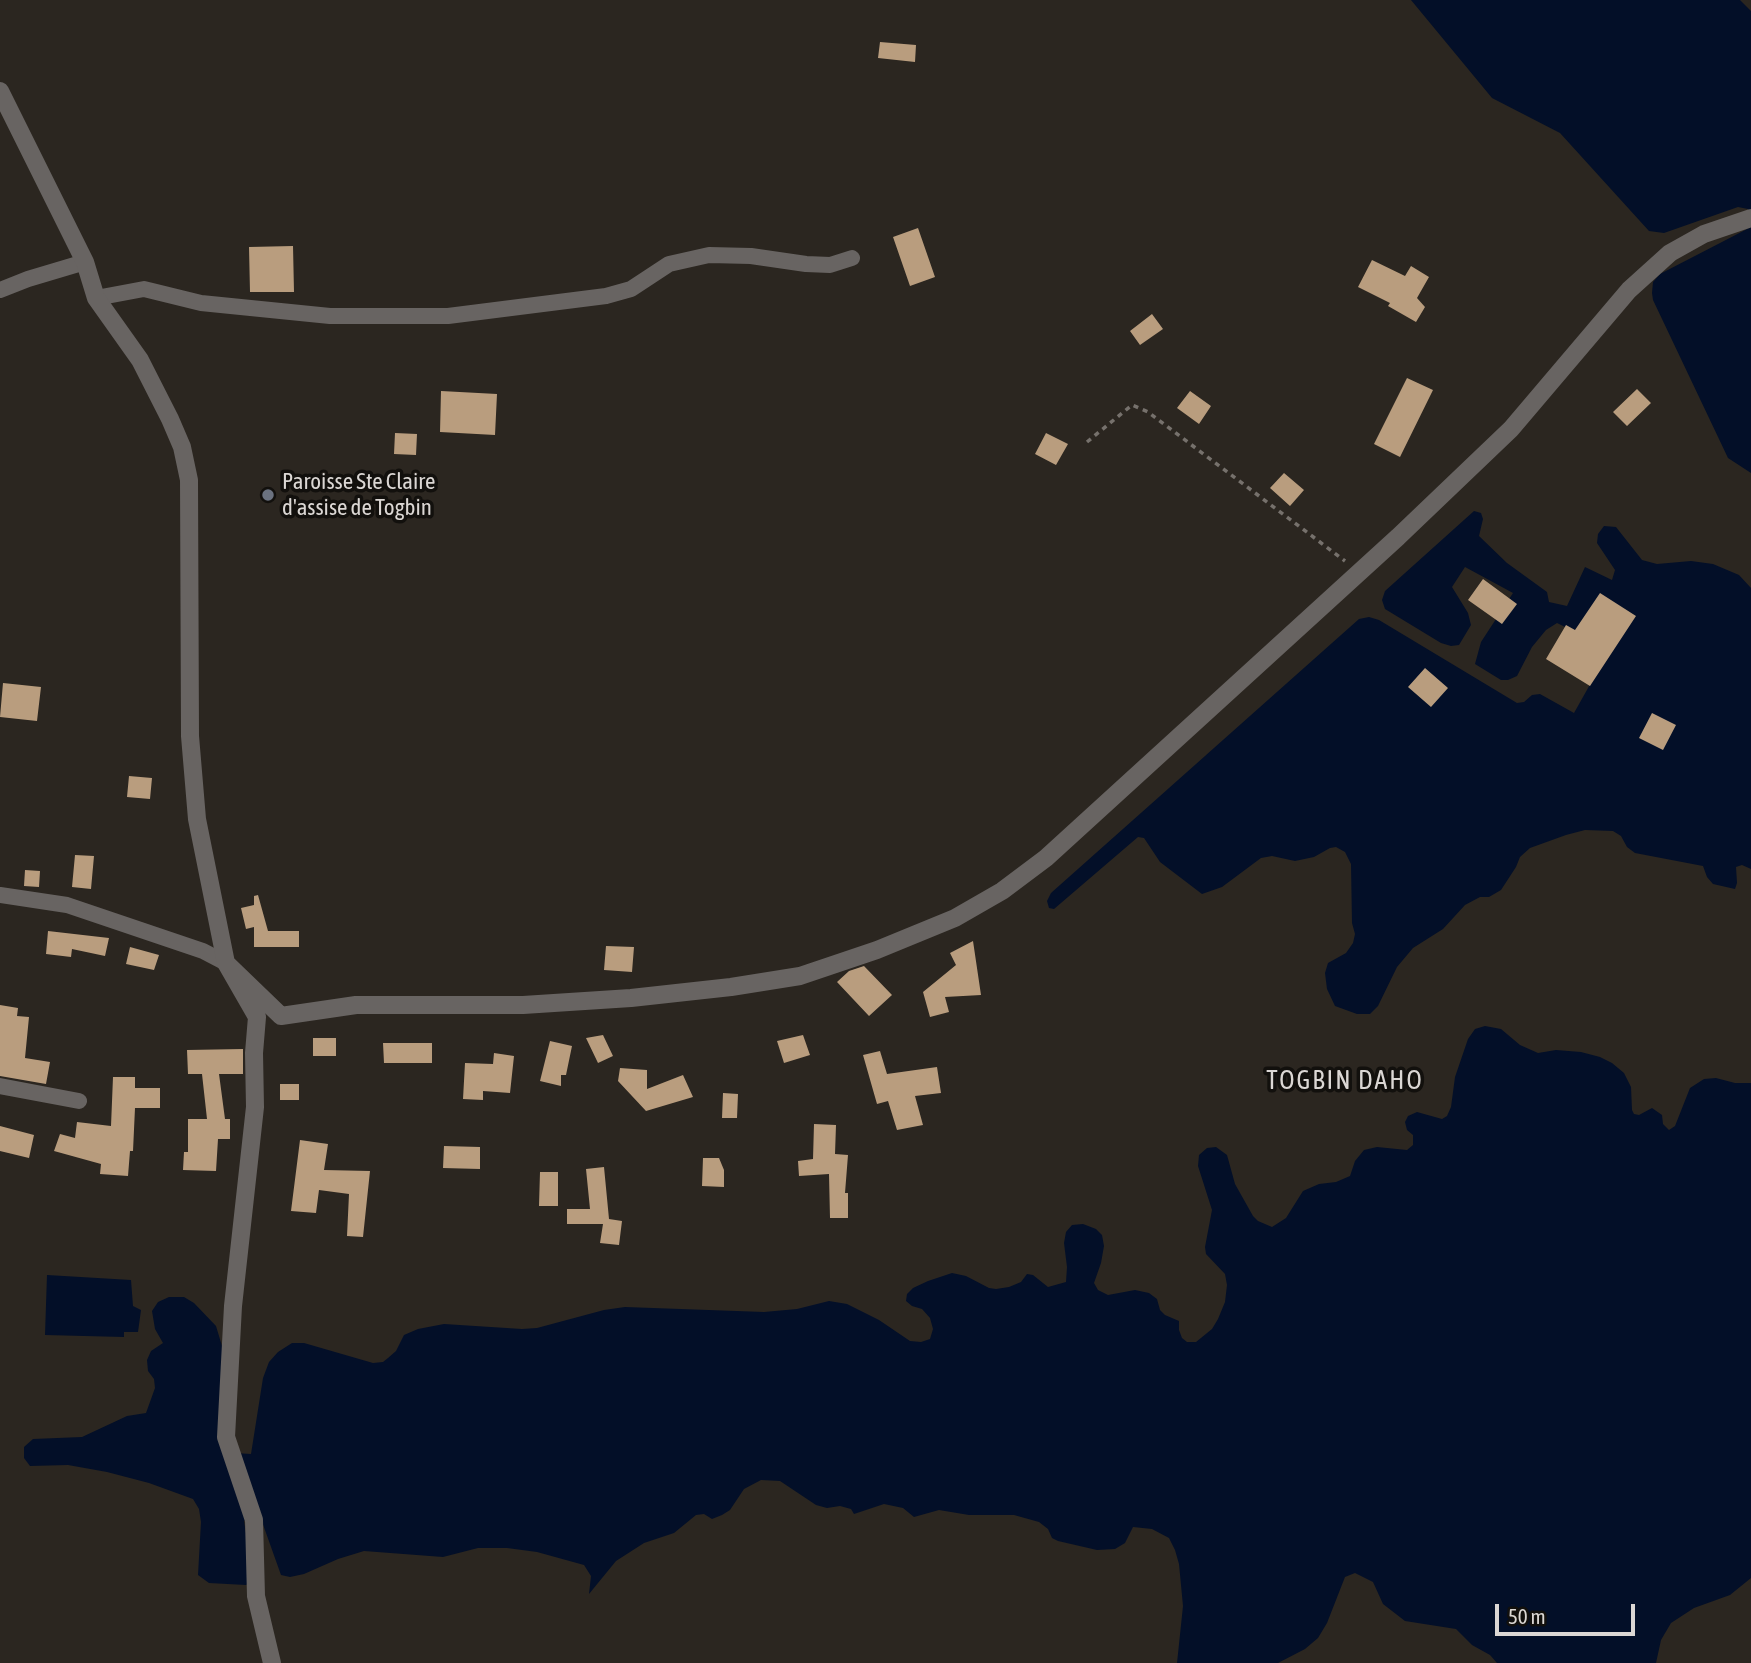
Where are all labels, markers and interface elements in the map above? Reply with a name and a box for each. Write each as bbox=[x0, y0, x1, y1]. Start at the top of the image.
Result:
place label: Paroisse Ste Claire d'assise de Togbin bbox=[282, 468, 436, 522]
marker: Paroisse Ste Claire d'assise de Togbin bbox=[260, 487, 276, 503]
district label: TOGBIN DAHO bbox=[1268, 1065, 1422, 1097]
scale bar bbox=[1499, 1590, 1639, 1634]
text: 50 m bbox=[1508, 1604, 1546, 1628]

